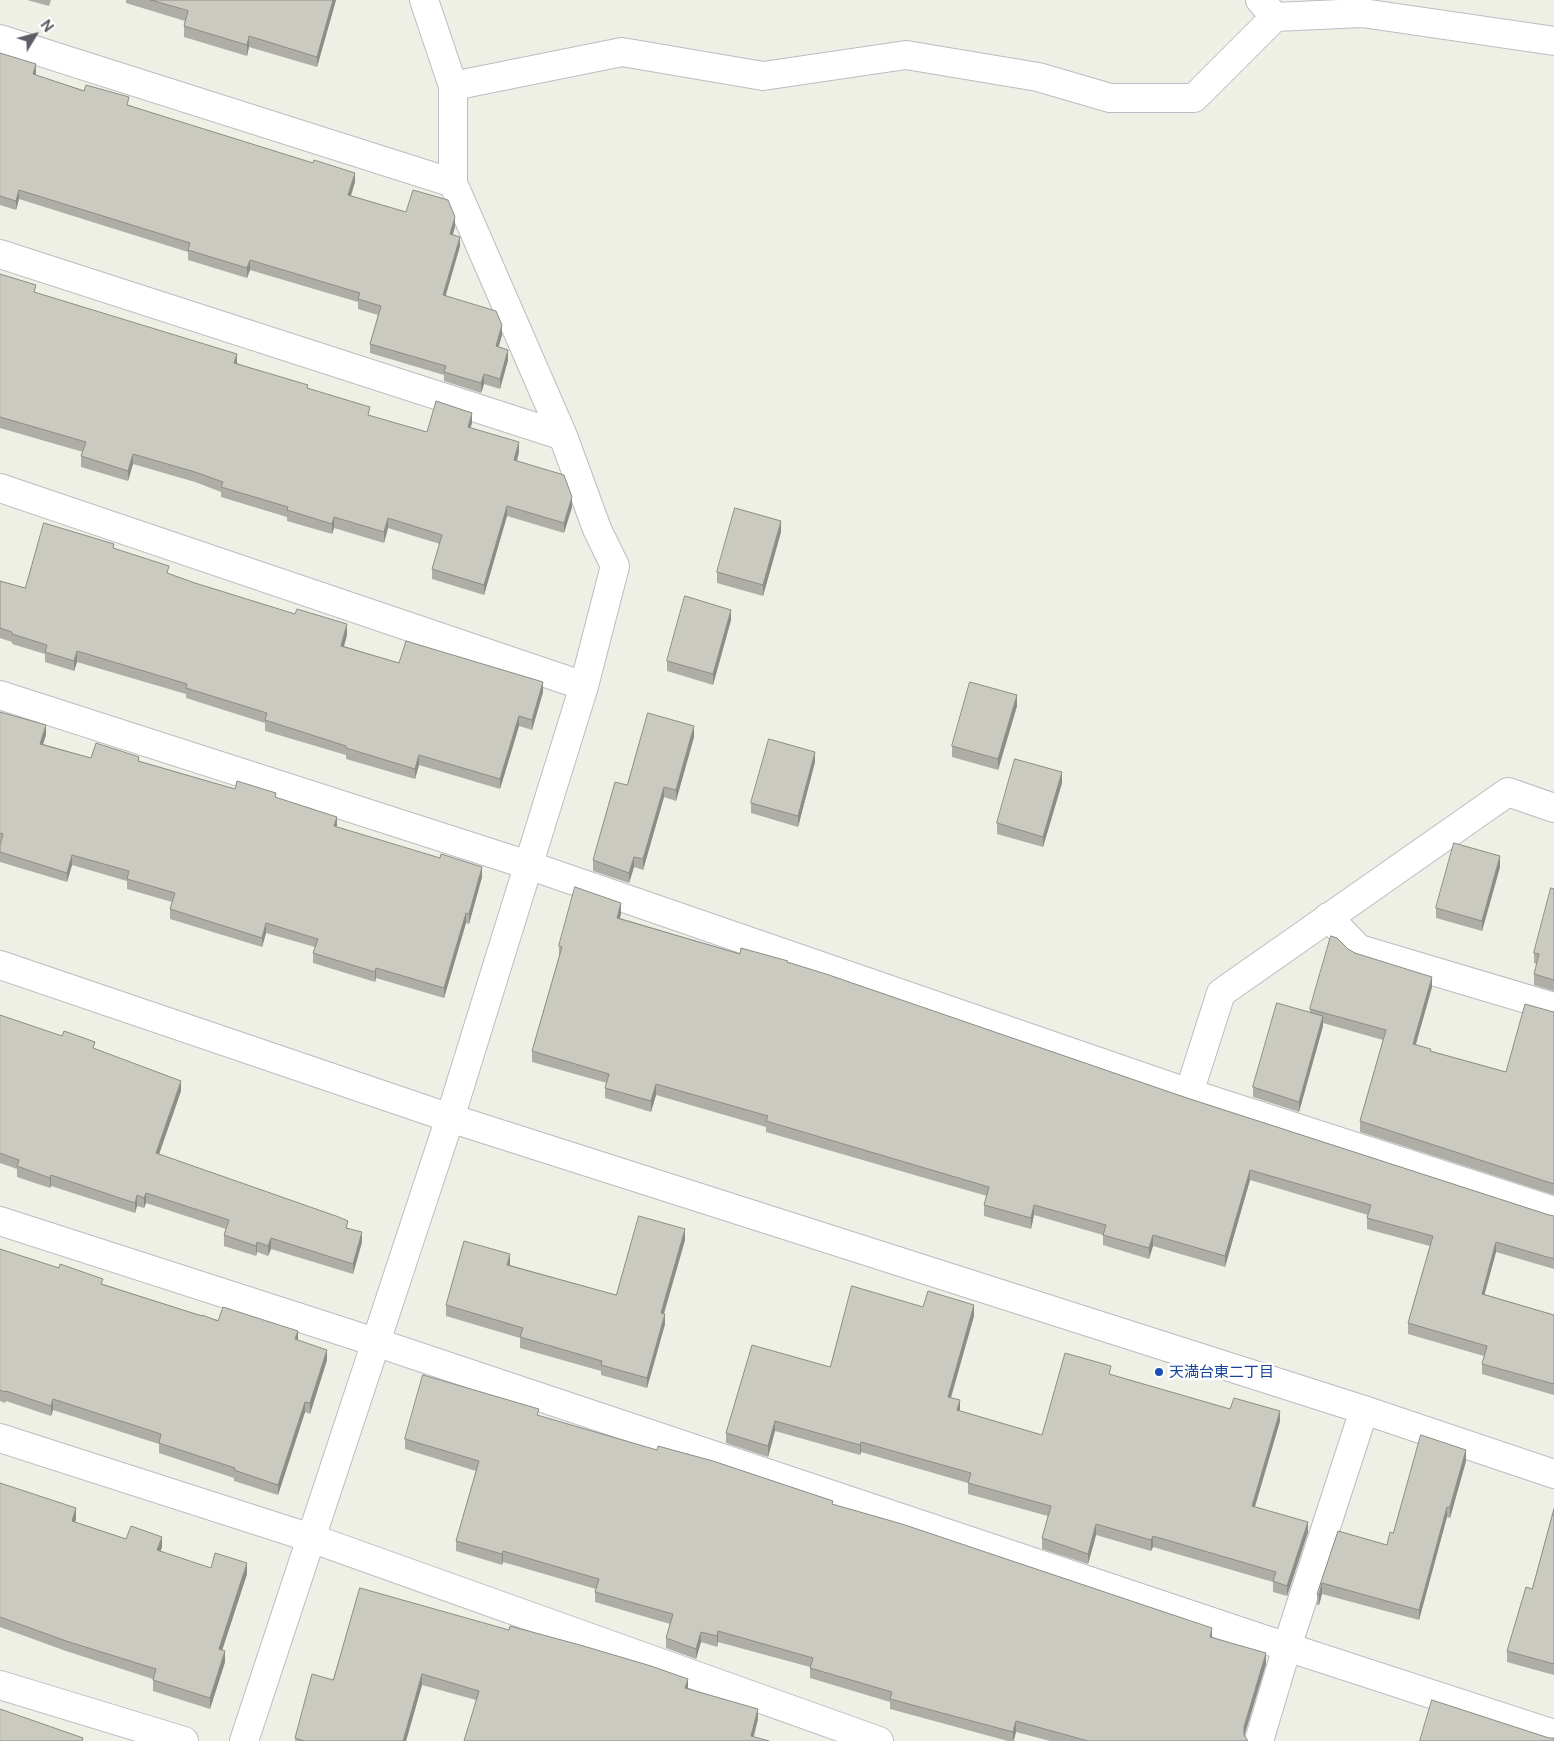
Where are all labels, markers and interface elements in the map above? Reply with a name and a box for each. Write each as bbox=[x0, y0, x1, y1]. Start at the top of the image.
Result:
north arrow bbox=[10, 10, 60, 60]
text: N bbox=[37, 17, 57, 35]
place label: 天満台東二丁目 bbox=[1169, 1363, 1274, 1381]
marker: 天満台東二丁目 bbox=[1153, 1366, 1165, 1378]

